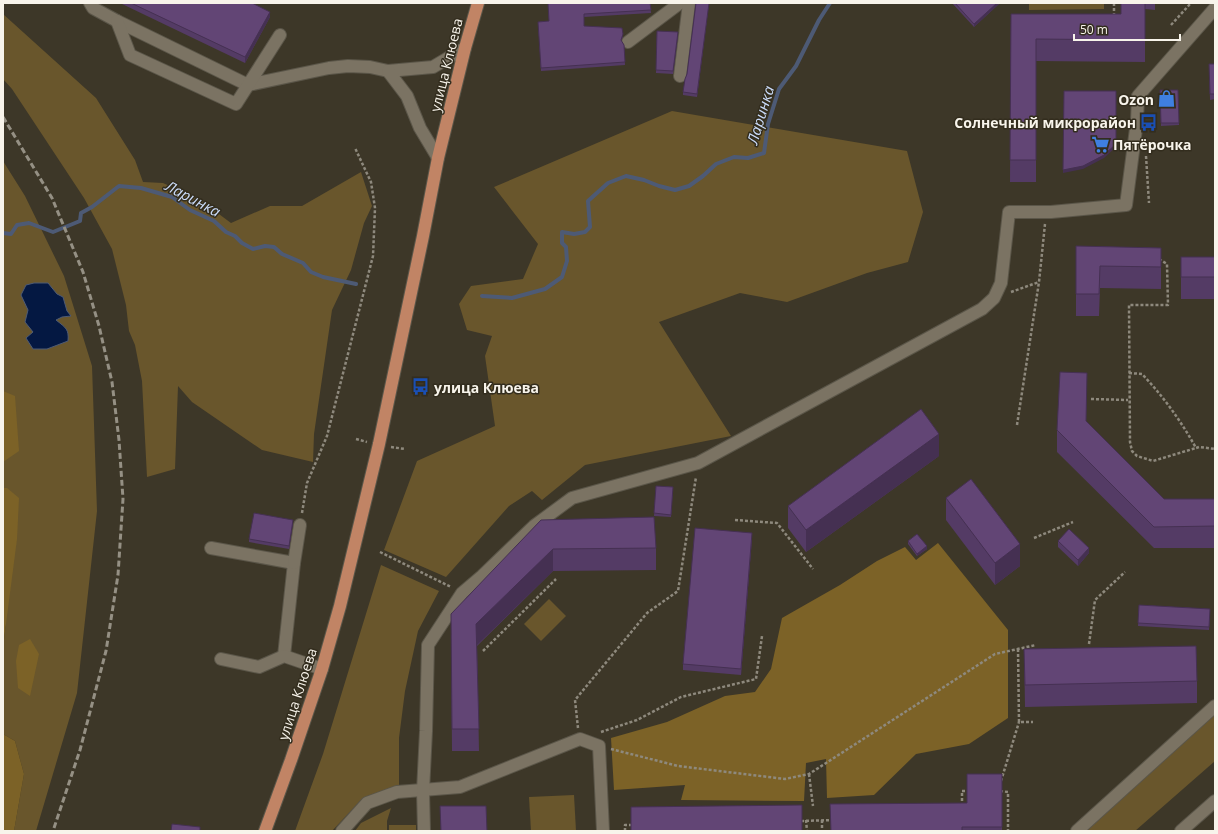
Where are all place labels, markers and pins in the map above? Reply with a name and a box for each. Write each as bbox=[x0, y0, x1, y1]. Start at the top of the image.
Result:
shop icon: Ozon bbox=[1157, 89, 1177, 109]
place label: Ozon bbox=[1118, 90, 1154, 109]
bus stop icon: Солнечный микрорайон bbox=[1139, 112, 1159, 132]
place label: Солнечный микрорайон bbox=[954, 113, 1136, 132]
supermarket icon: Пятёрочка bbox=[1090, 134, 1110, 154]
place label: Пятёрочка bbox=[1113, 135, 1192, 154]
bus stop icon: улица Клюева bbox=[411, 377, 431, 397]
place label: улица Клюева bbox=[434, 378, 539, 397]

